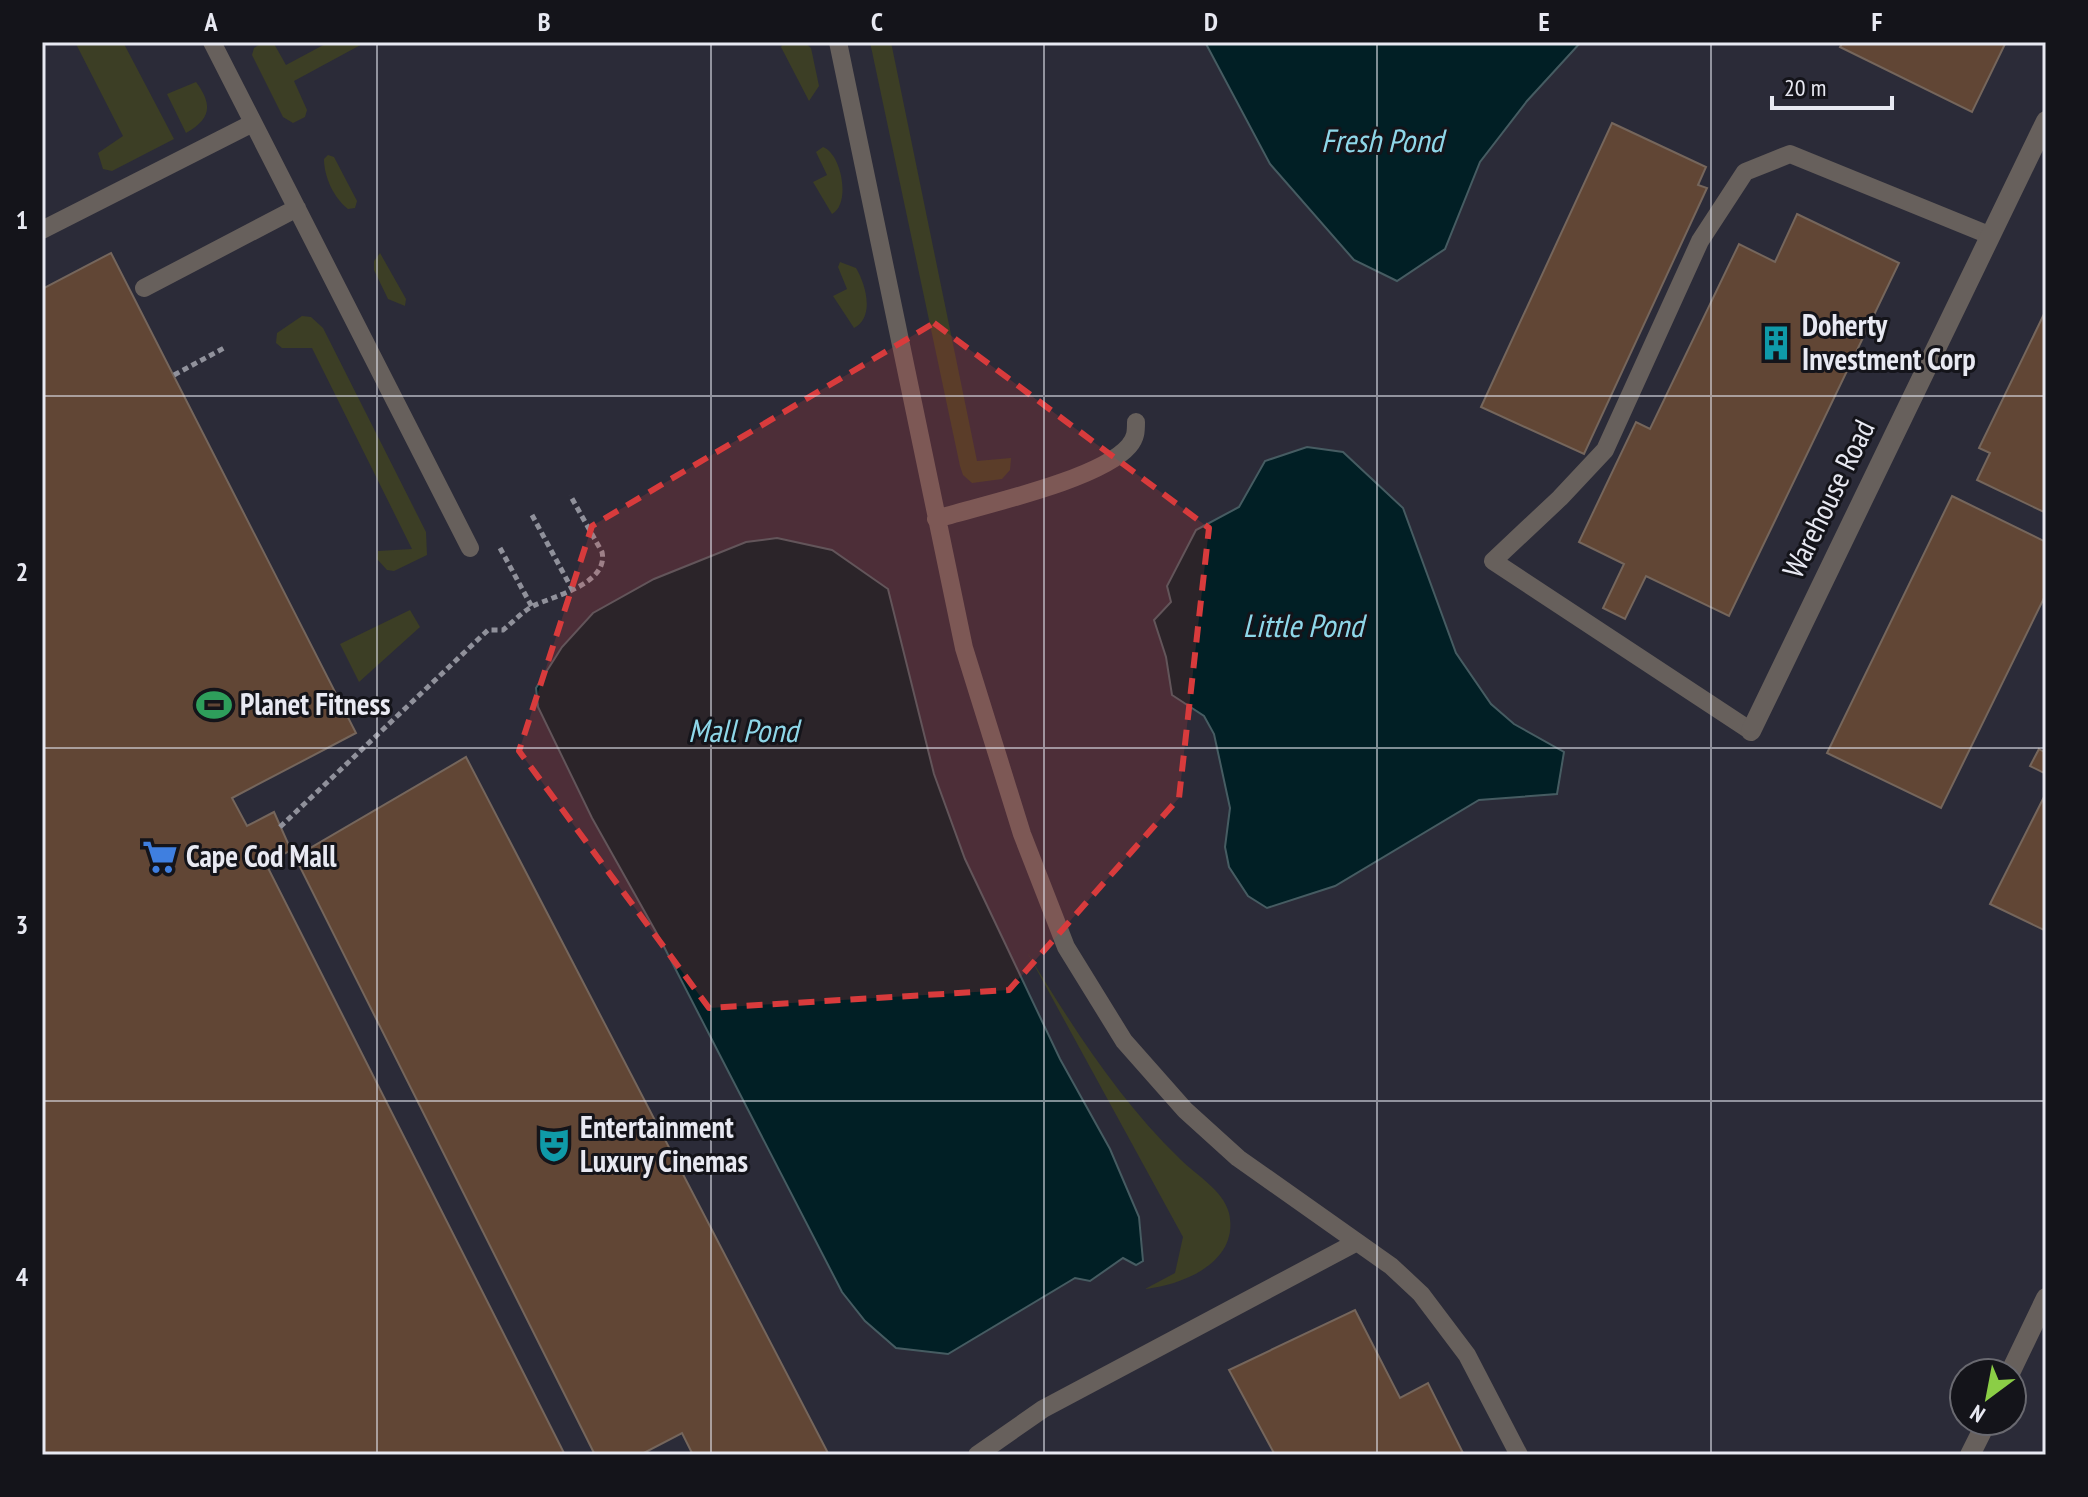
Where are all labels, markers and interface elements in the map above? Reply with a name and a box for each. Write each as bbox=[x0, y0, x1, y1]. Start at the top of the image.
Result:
text: A bbox=[203, 5, 218, 38]
text: B bbox=[538, 5, 551, 38]
text: C bbox=[871, 5, 883, 38]
text: D bbox=[1204, 5, 1218, 38]
text: E bbox=[1538, 5, 1550, 38]
text: F bbox=[1872, 5, 1883, 38]
scale bar bbox=[1772, 60, 1892, 110]
text: 20 m bbox=[1784, 72, 1826, 103]
water label: Fresh Pond bbox=[1321, 119, 1447, 161]
text: 1 bbox=[16, 203, 28, 236]
place label: Doherty Investment Corp bbox=[1802, 305, 1976, 378]
building icon: Doherty Investment Corp bbox=[1757, 324, 1795, 362]
street label: Warehouse Road bbox=[1773, 413, 1883, 584]
text: 2 bbox=[16, 555, 28, 588]
water label: Little Pond bbox=[1243, 604, 1367, 646]
place label: Planet Fitness bbox=[240, 684, 391, 723]
sports icon: Planet Fitness bbox=[195, 686, 233, 724]
water label: Mall Pond bbox=[688, 709, 802, 751]
place label: Cape Cod Mall bbox=[186, 836, 337, 875]
supermarket icon: Cape Cod Mall bbox=[141, 838, 179, 876]
text: 3 bbox=[16, 908, 28, 941]
place label: Entertainment Luxury Cinemas bbox=[580, 1107, 748, 1180]
theatre icon: Entertainment Luxury Cinemas bbox=[535, 1126, 573, 1164]
text: 4 bbox=[16, 1260, 29, 1293]
north arrow bbox=[1948, 1357, 2028, 1437]
text: N bbox=[1965, 1399, 1990, 1429]

